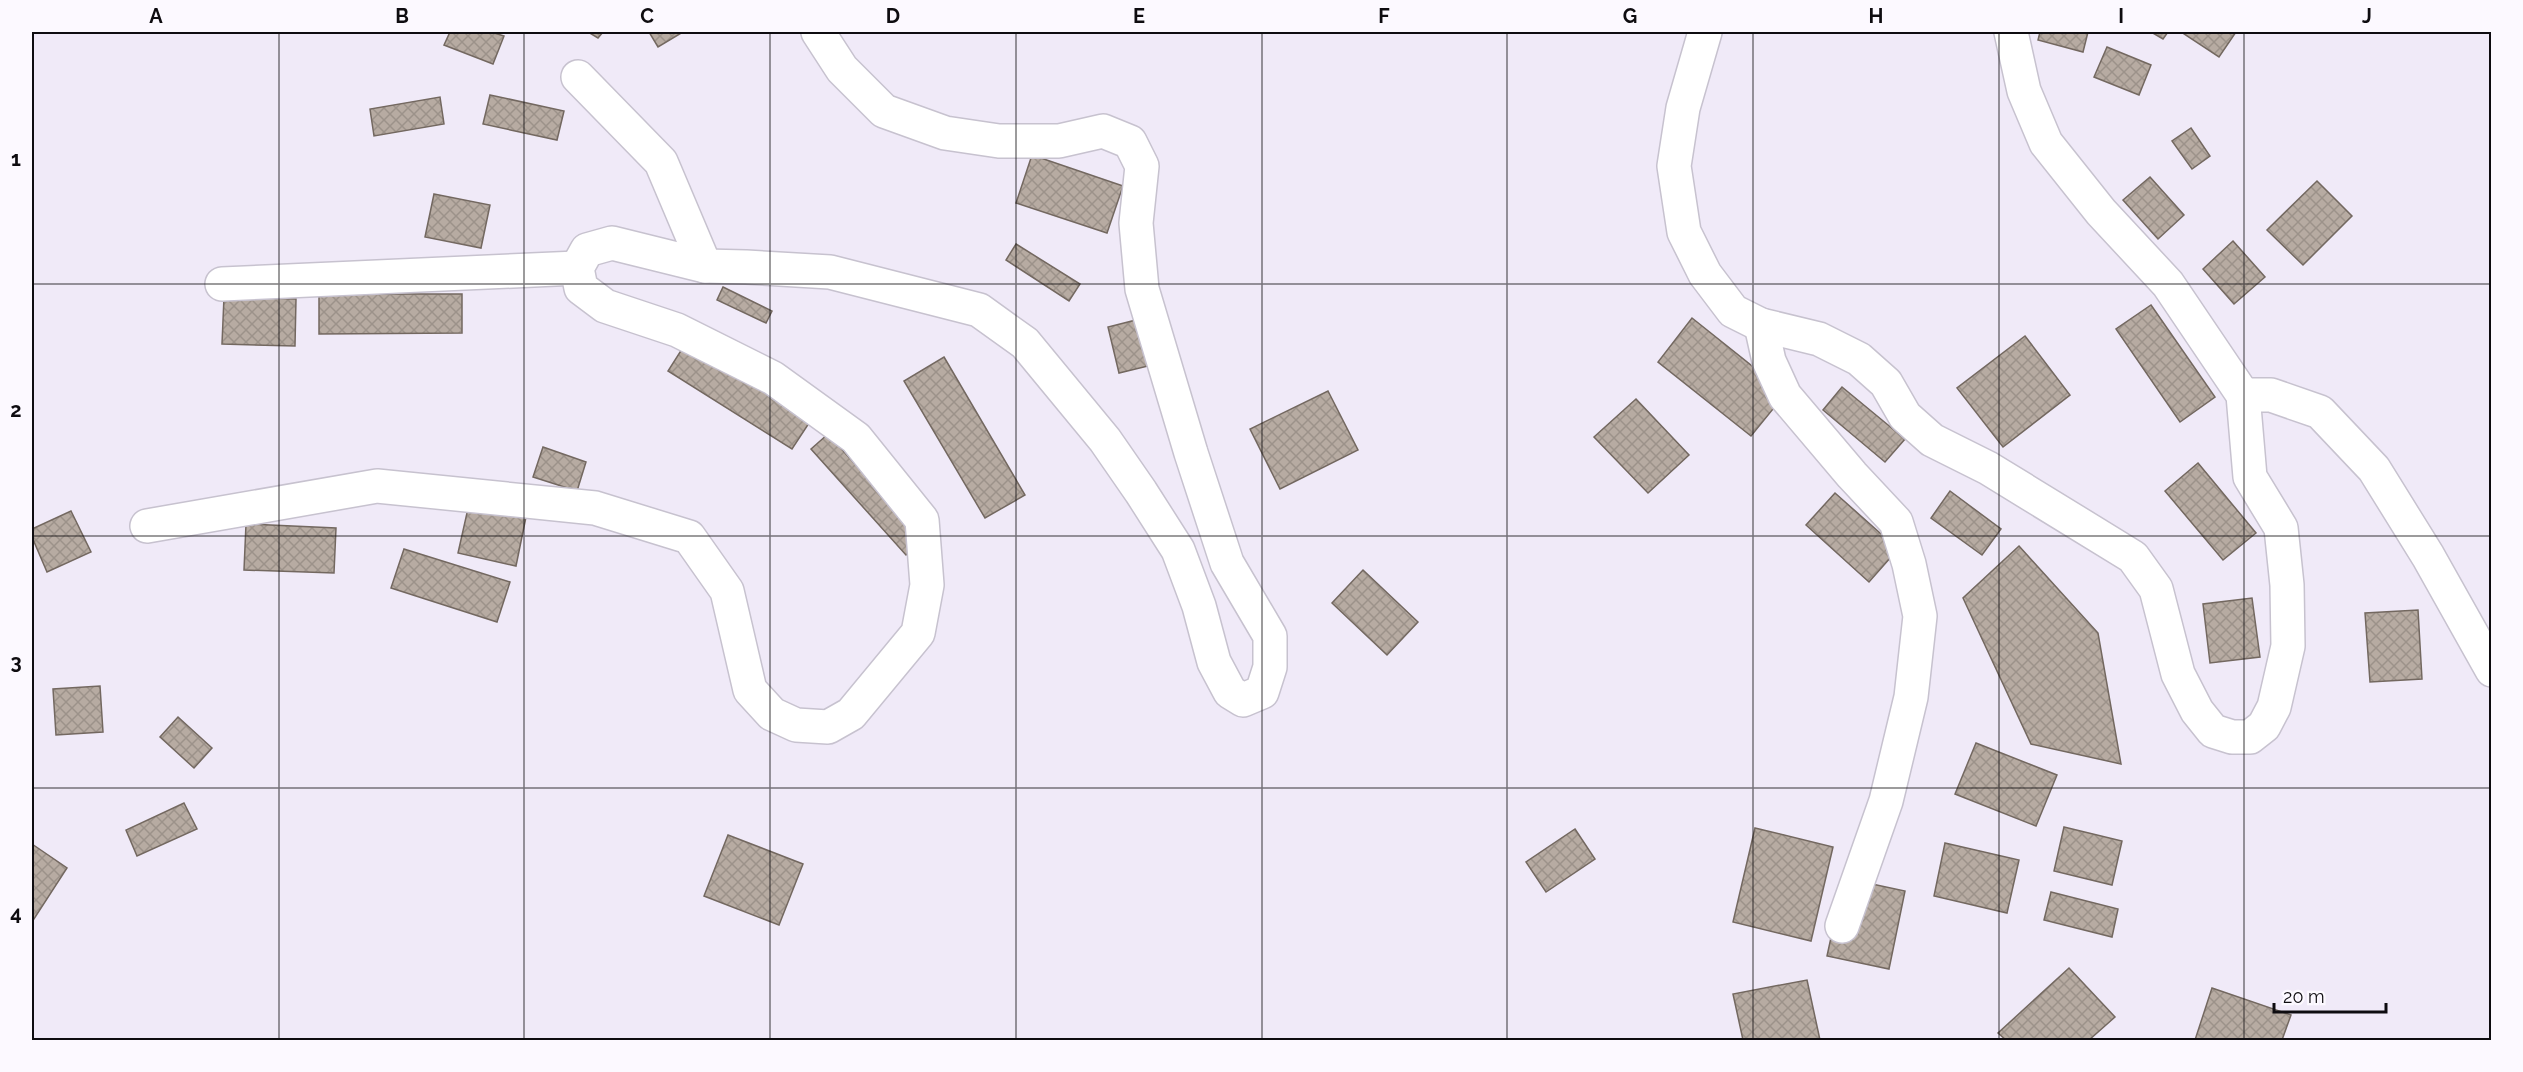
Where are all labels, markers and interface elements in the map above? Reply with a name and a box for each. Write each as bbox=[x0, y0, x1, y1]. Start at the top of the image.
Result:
text: A bbox=[149, 4, 163, 28]
text: B bbox=[395, 4, 409, 28]
text: C bbox=[640, 4, 654, 28]
text: D bbox=[886, 4, 900, 28]
text: E bbox=[1133, 4, 1145, 28]
text: F bbox=[1378, 4, 1390, 28]
text: G bbox=[1623, 4, 1637, 28]
text: H bbox=[1869, 4, 1883, 28]
text: I bbox=[2118, 4, 2124, 28]
text: J bbox=[2362, 4, 2372, 28]
text: 1 bbox=[11, 147, 21, 171]
text: 2 bbox=[10, 398, 22, 422]
text: 3 bbox=[10, 650, 22, 674]
text: 4 bbox=[10, 901, 22, 925]
scale bar bbox=[2274, 976, 2386, 1014]
text: 20 m bbox=[2283, 986, 2325, 1007]

